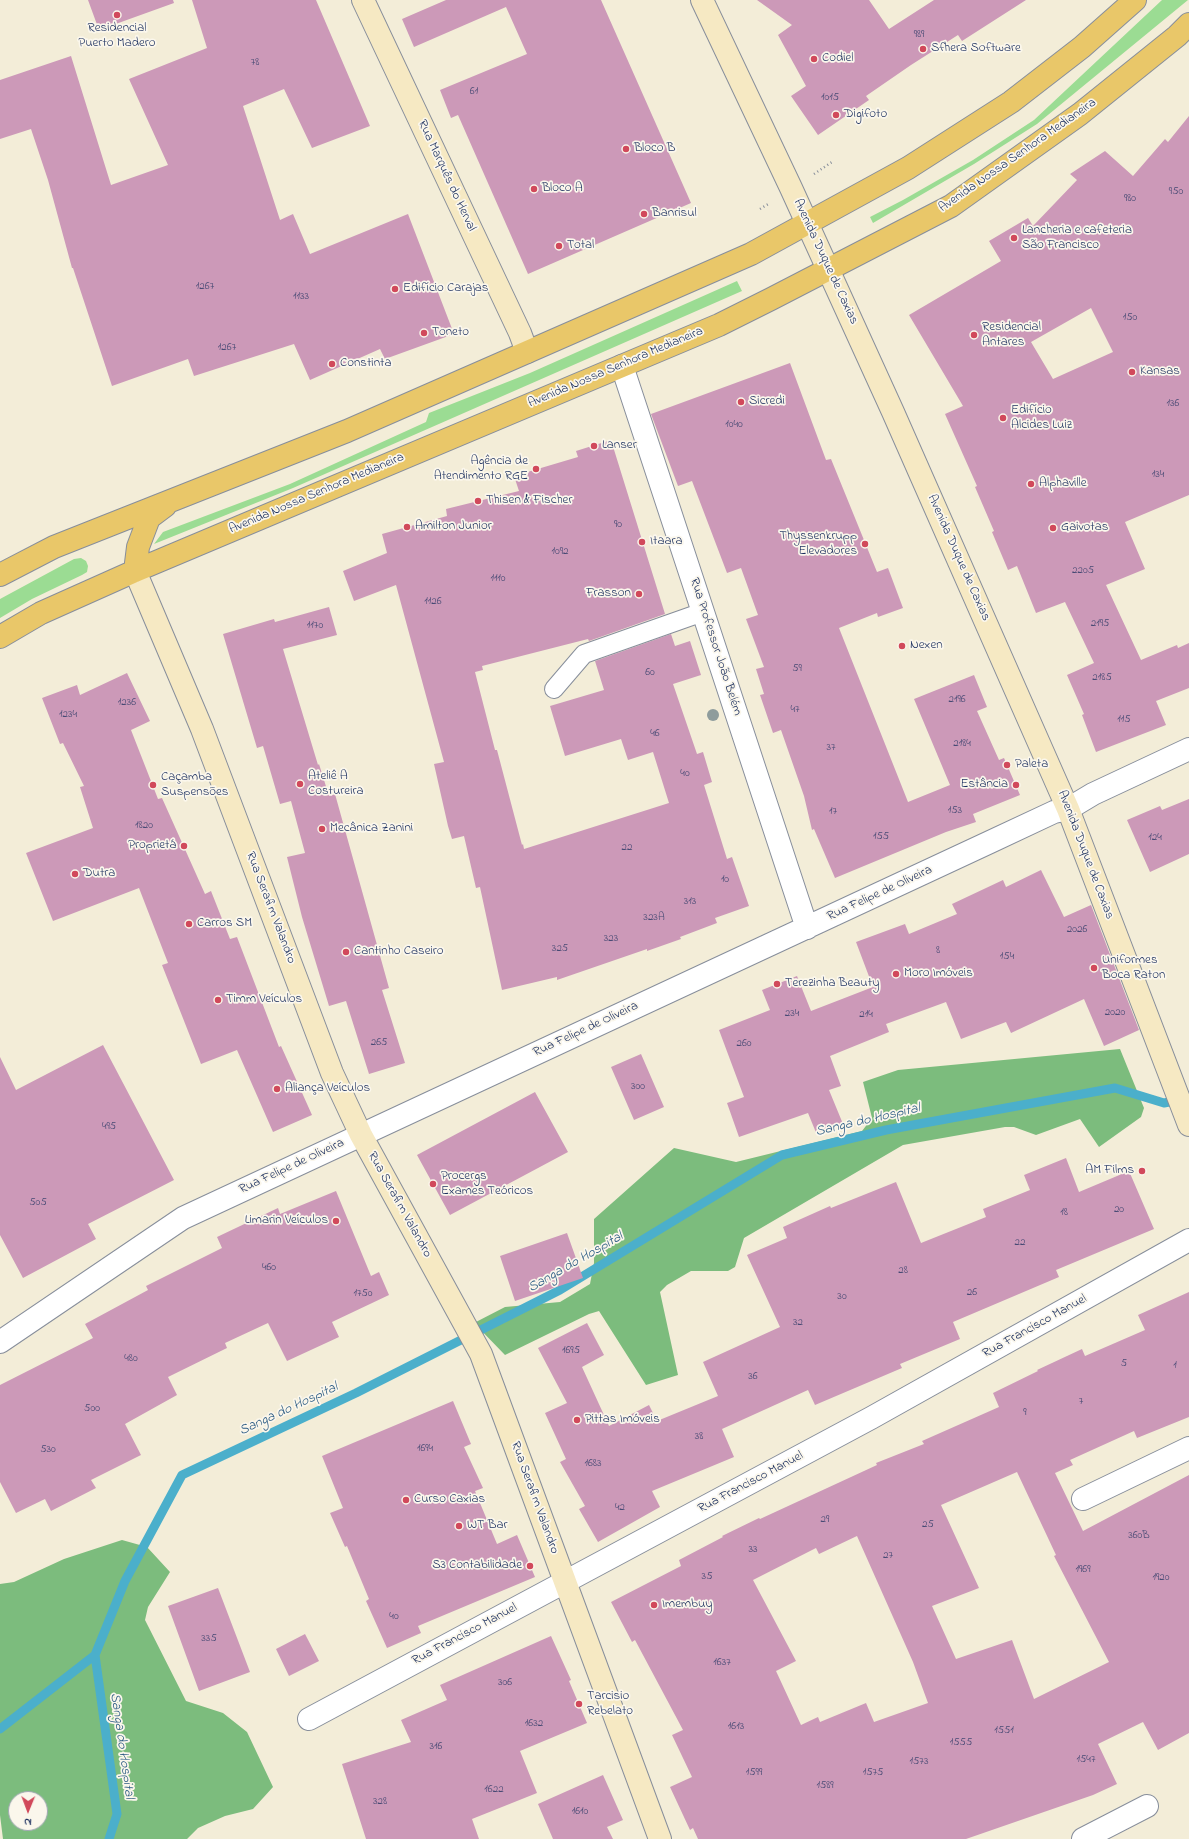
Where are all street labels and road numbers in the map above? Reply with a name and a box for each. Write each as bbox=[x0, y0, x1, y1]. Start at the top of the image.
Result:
street label: Avenida Nossa Senhora Medianeira bbox=[936, 96, 1100, 216]
street label: Rua Marquês do Herval bbox=[413, 118, 479, 234]
street label: Avenida Duque de Caxias bbox=[789, 197, 861, 327]
street label: Avenida Nossa Senhora Medianeira bbox=[526, 324, 706, 412]
street label: Avenida Nossa Senhora Medianeira bbox=[227, 450, 407, 538]
street label: Avenida Duque de Caxias bbox=[923, 492, 993, 624]
street label: Rua Professor João Belém bbox=[685, 576, 745, 718]
street label: Avenida Duque de Caxias bbox=[1053, 788, 1117, 922]
street label: Rua Serafim Valandro bbox=[241, 850, 299, 966]
street label: Rua Felipe de Oliveira bbox=[825, 863, 935, 925]
street label: Rua Felipe de Oliveira bbox=[531, 999, 641, 1061]
street label: Rua Felipe de Oliveira bbox=[237, 1136, 347, 1198]
street label: Rua Serafim Valandro bbox=[363, 1149, 435, 1261]
street label: Rua Francisco Manuel bbox=[980, 1292, 1090, 1362]
street label: Rua Serafim Valandro bbox=[506, 1440, 562, 1556]
street label: Rua Francisco Manuel bbox=[696, 1449, 806, 1517]
street label: Rua Francisco Manuel bbox=[410, 1601, 520, 1669]

